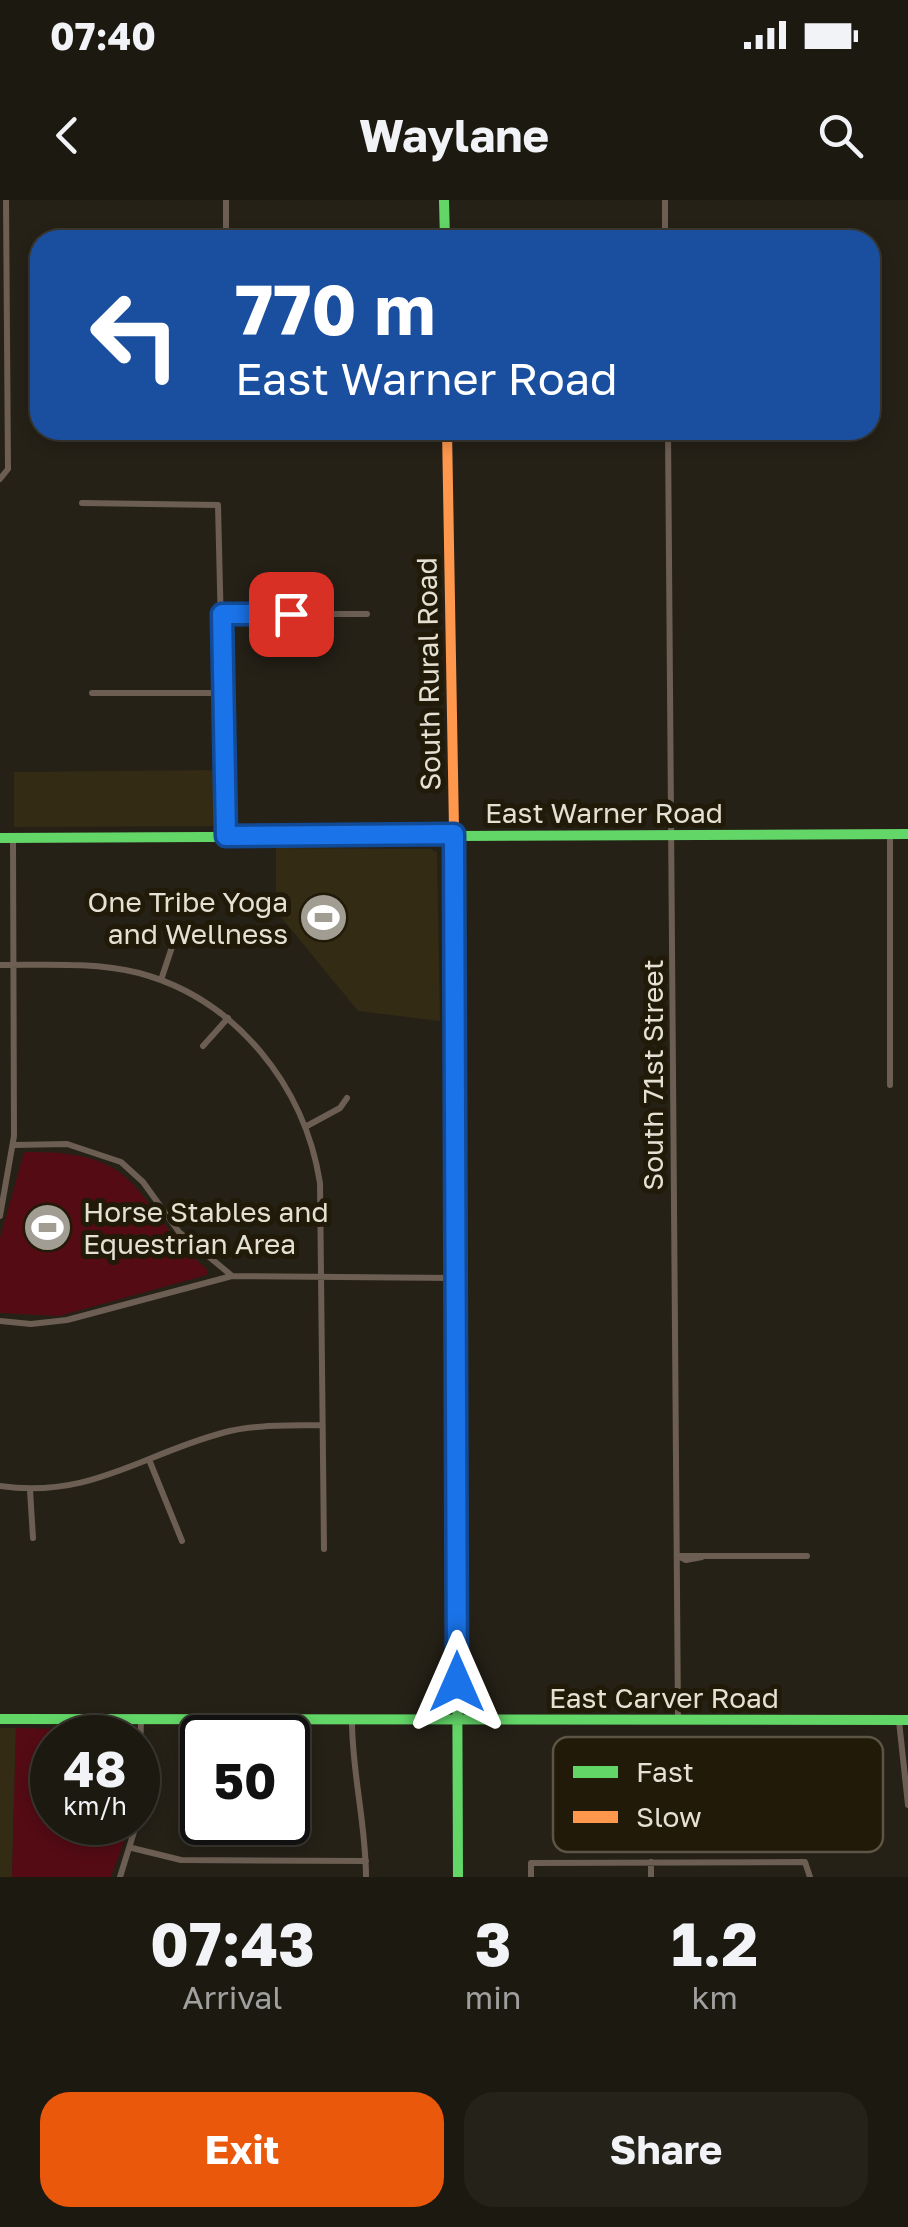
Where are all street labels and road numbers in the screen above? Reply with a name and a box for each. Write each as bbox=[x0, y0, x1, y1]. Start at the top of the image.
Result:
street label: South Rural Road bbox=[409, 557, 447, 791]
street label: East Warner Road bbox=[485, 796, 723, 829]
street label: South 71st Street bbox=[636, 959, 669, 1191]
street label: East Carver Road bbox=[549, 1681, 779, 1714]

